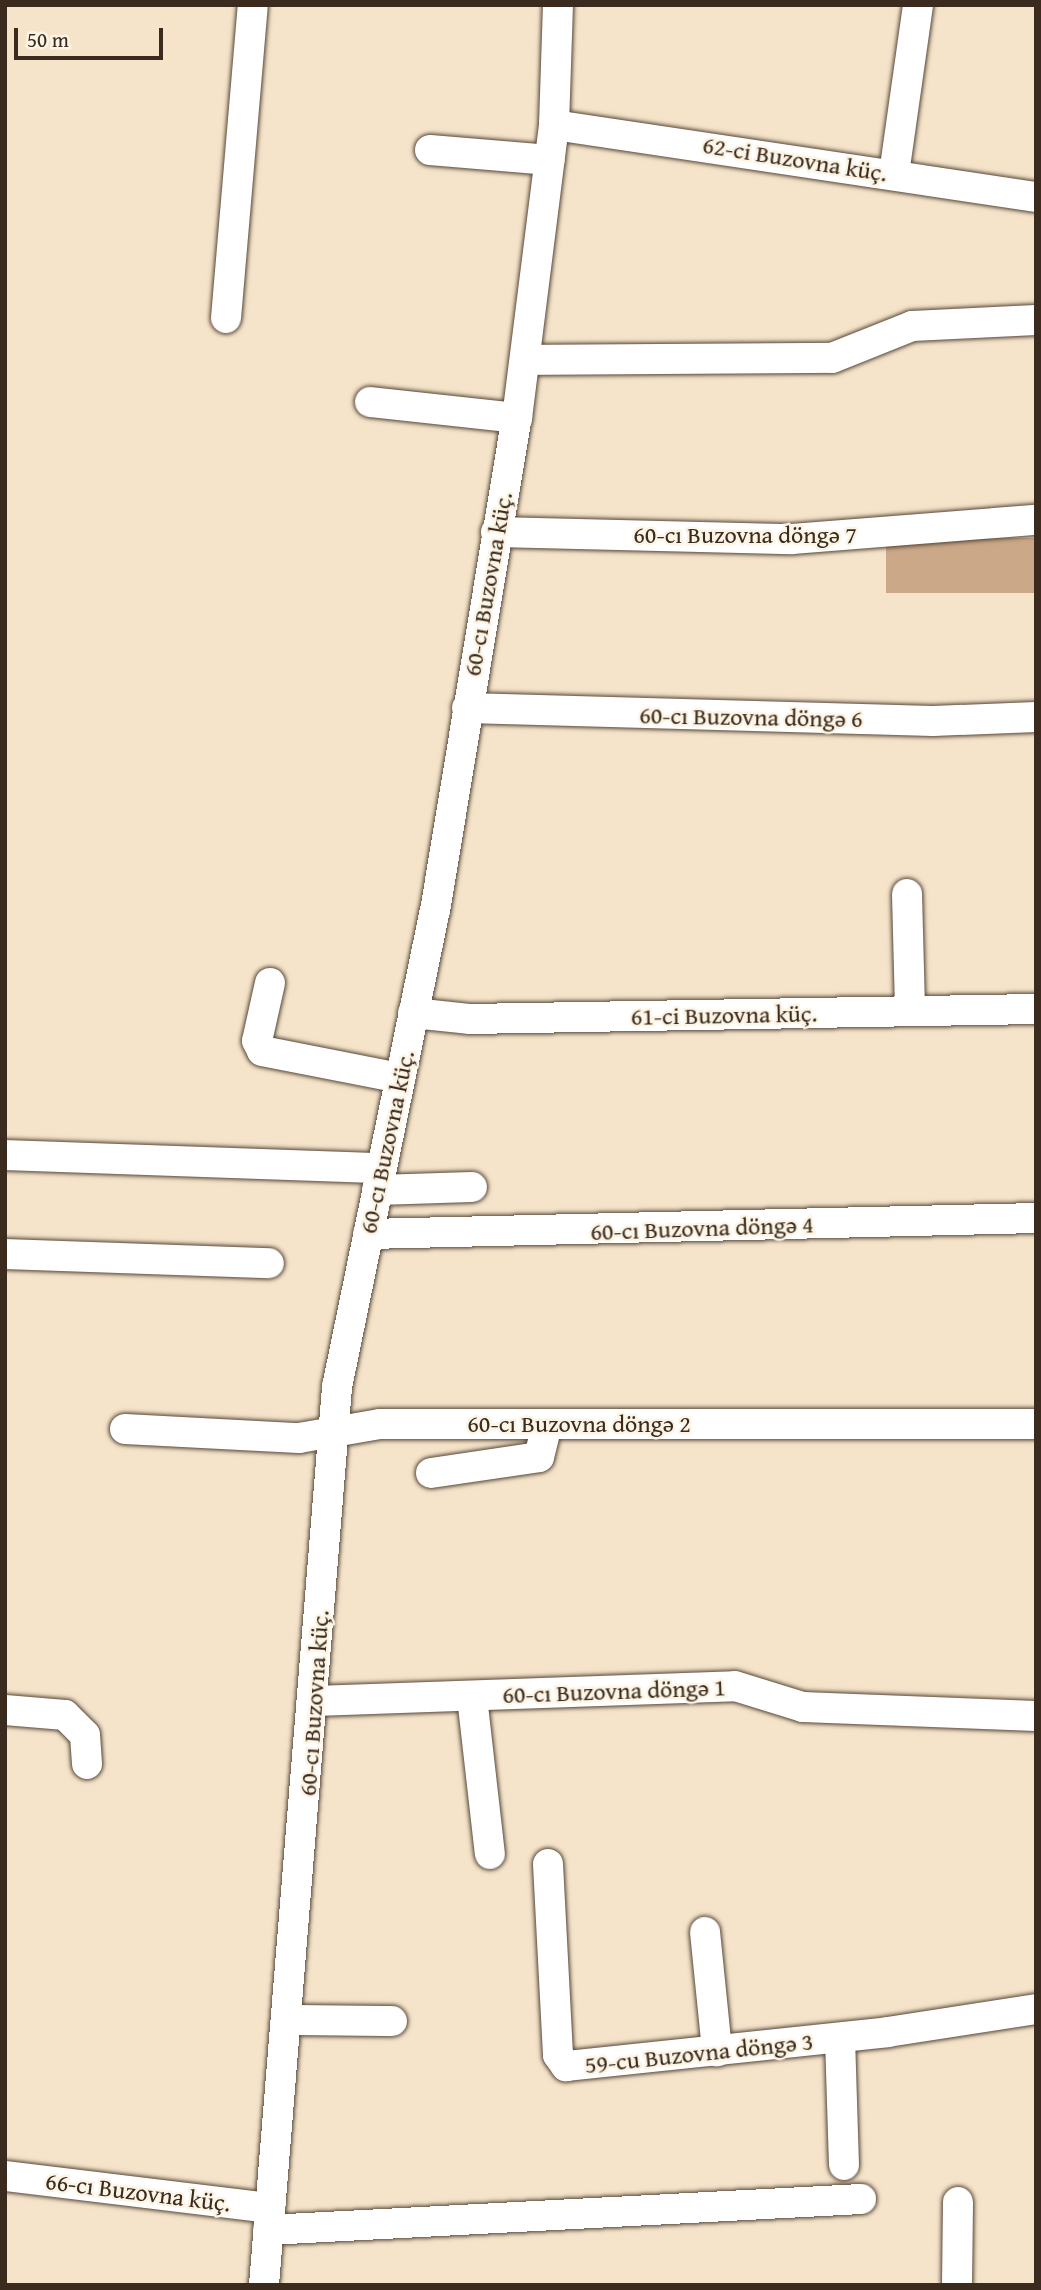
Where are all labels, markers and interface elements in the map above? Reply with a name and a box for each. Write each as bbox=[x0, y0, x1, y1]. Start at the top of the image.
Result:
scale bar bbox=[18, 14, 166, 58]
text: 50 m bbox=[27, 24, 69, 55]
street label: 62-ci Buzovna küç. bbox=[701, 130, 889, 188]
street label: 60-cı Buzovna küç. bbox=[458, 490, 518, 678]
street label: 60-cı Buzovna döngə 7 bbox=[633, 521, 857, 549]
street label: 60-cı Buzovna döngə 6 bbox=[639, 701, 863, 733]
street label: 61-ci Buzovna küç. bbox=[630, 999, 818, 1031]
street label: 60-cı Buzovna küç. bbox=[354, 1048, 420, 1236]
street label: 60-cı Buzovna döngə 4 bbox=[590, 1210, 814, 1246]
street label: 60-cı Buzovna döngə 2 bbox=[467, 1410, 691, 1438]
street label: 60-cı Buzovna küç. bbox=[293, 1609, 335, 1797]
street label: 60-cı Buzovna döngə 1 bbox=[502, 1673, 726, 1709]
street label: 59-cu Buzovna döngə 3 bbox=[583, 2027, 815, 2079]
street label: 66-cı Buzovna küç. bbox=[44, 2166, 232, 2218]

